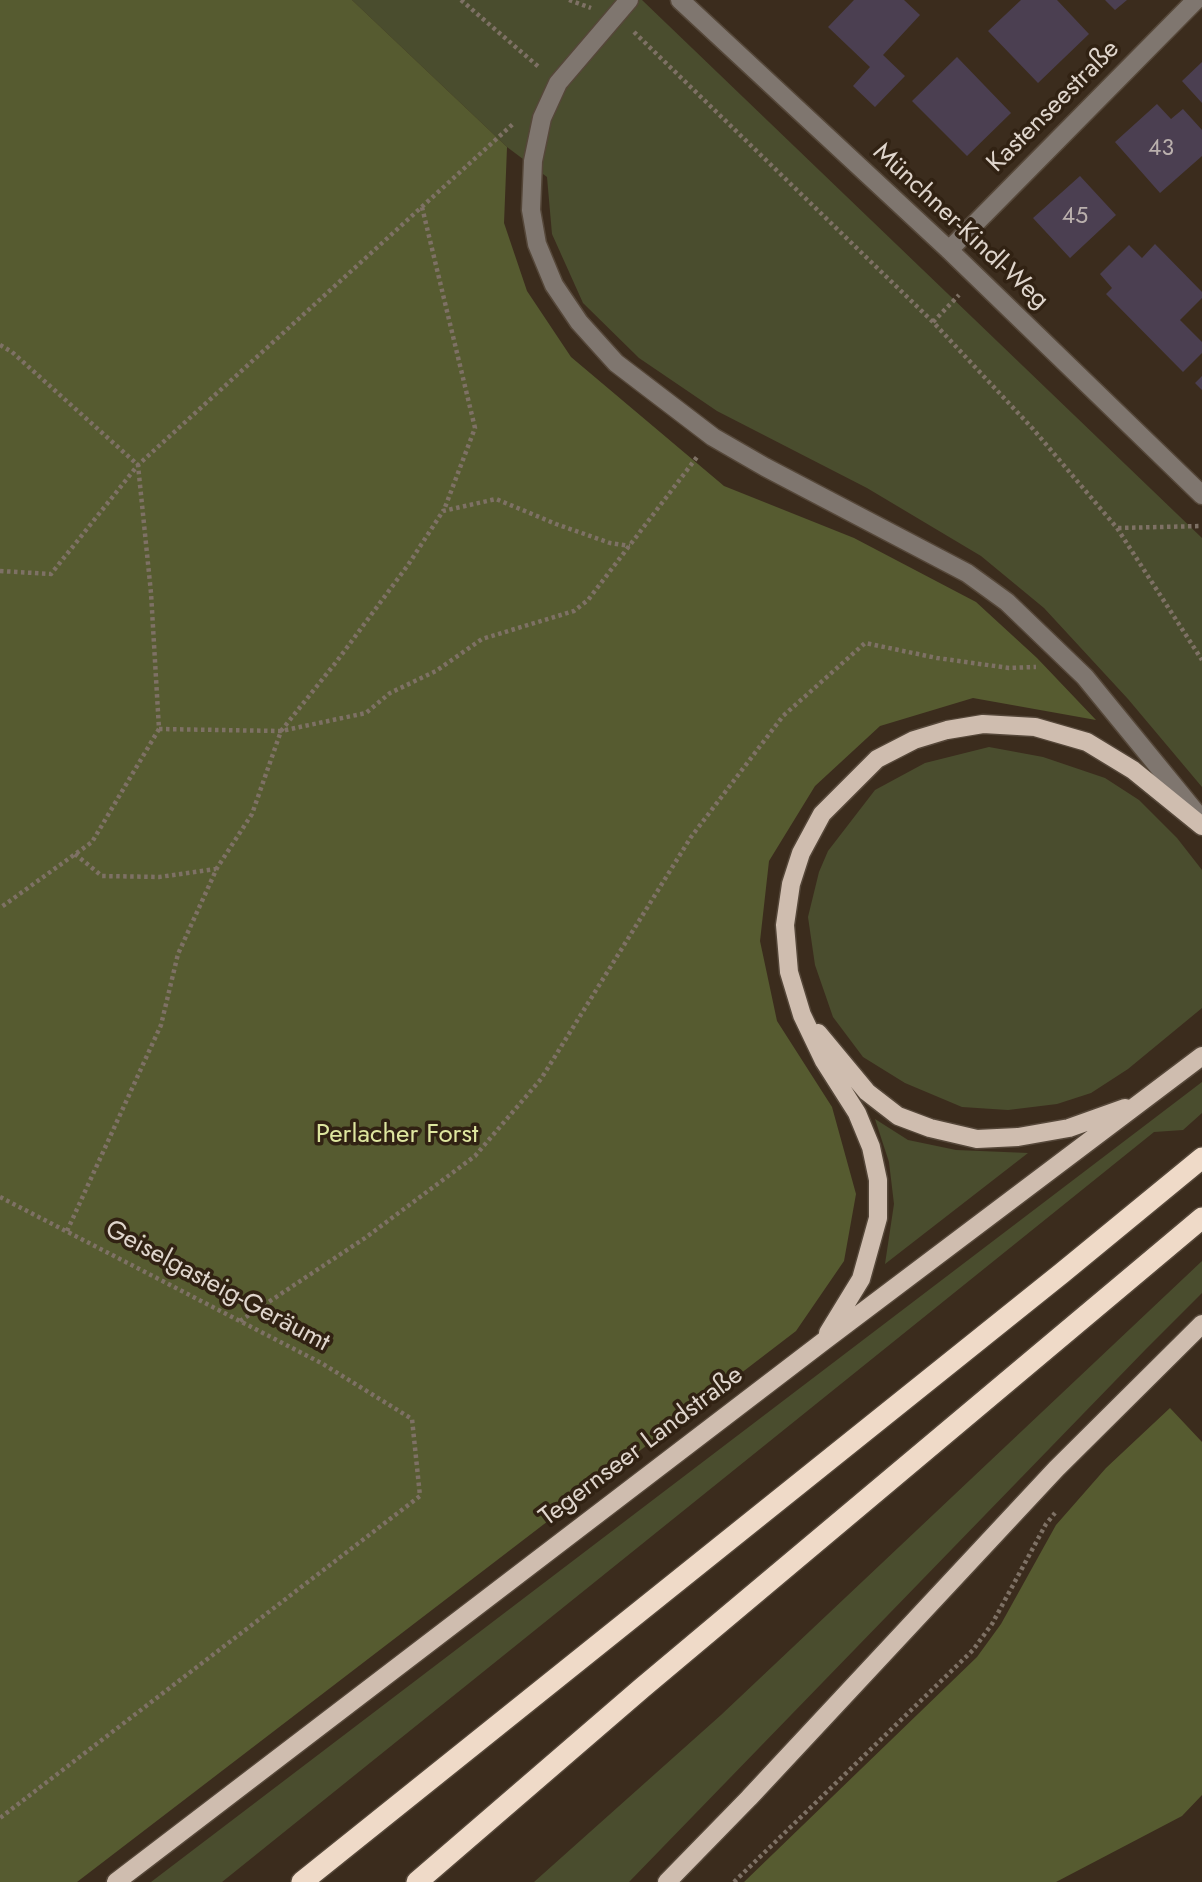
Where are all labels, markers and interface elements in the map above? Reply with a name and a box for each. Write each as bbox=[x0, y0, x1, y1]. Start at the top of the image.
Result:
street label: Kastenseestraße bbox=[981, 34, 1127, 180]
house number: 43 bbox=[1148, 135, 1174, 163]
street label: Münchner-Kindl-Weg bbox=[866, 137, 1054, 317]
house number: 45 bbox=[1062, 203, 1088, 231]
park label: Perlacher Forst bbox=[316, 1120, 478, 1152]
street label: Geiselgasteig-Geräumt bbox=[99, 1215, 335, 1359]
street label: Tegernseer Landstraße bbox=[534, 1360, 750, 1534]

